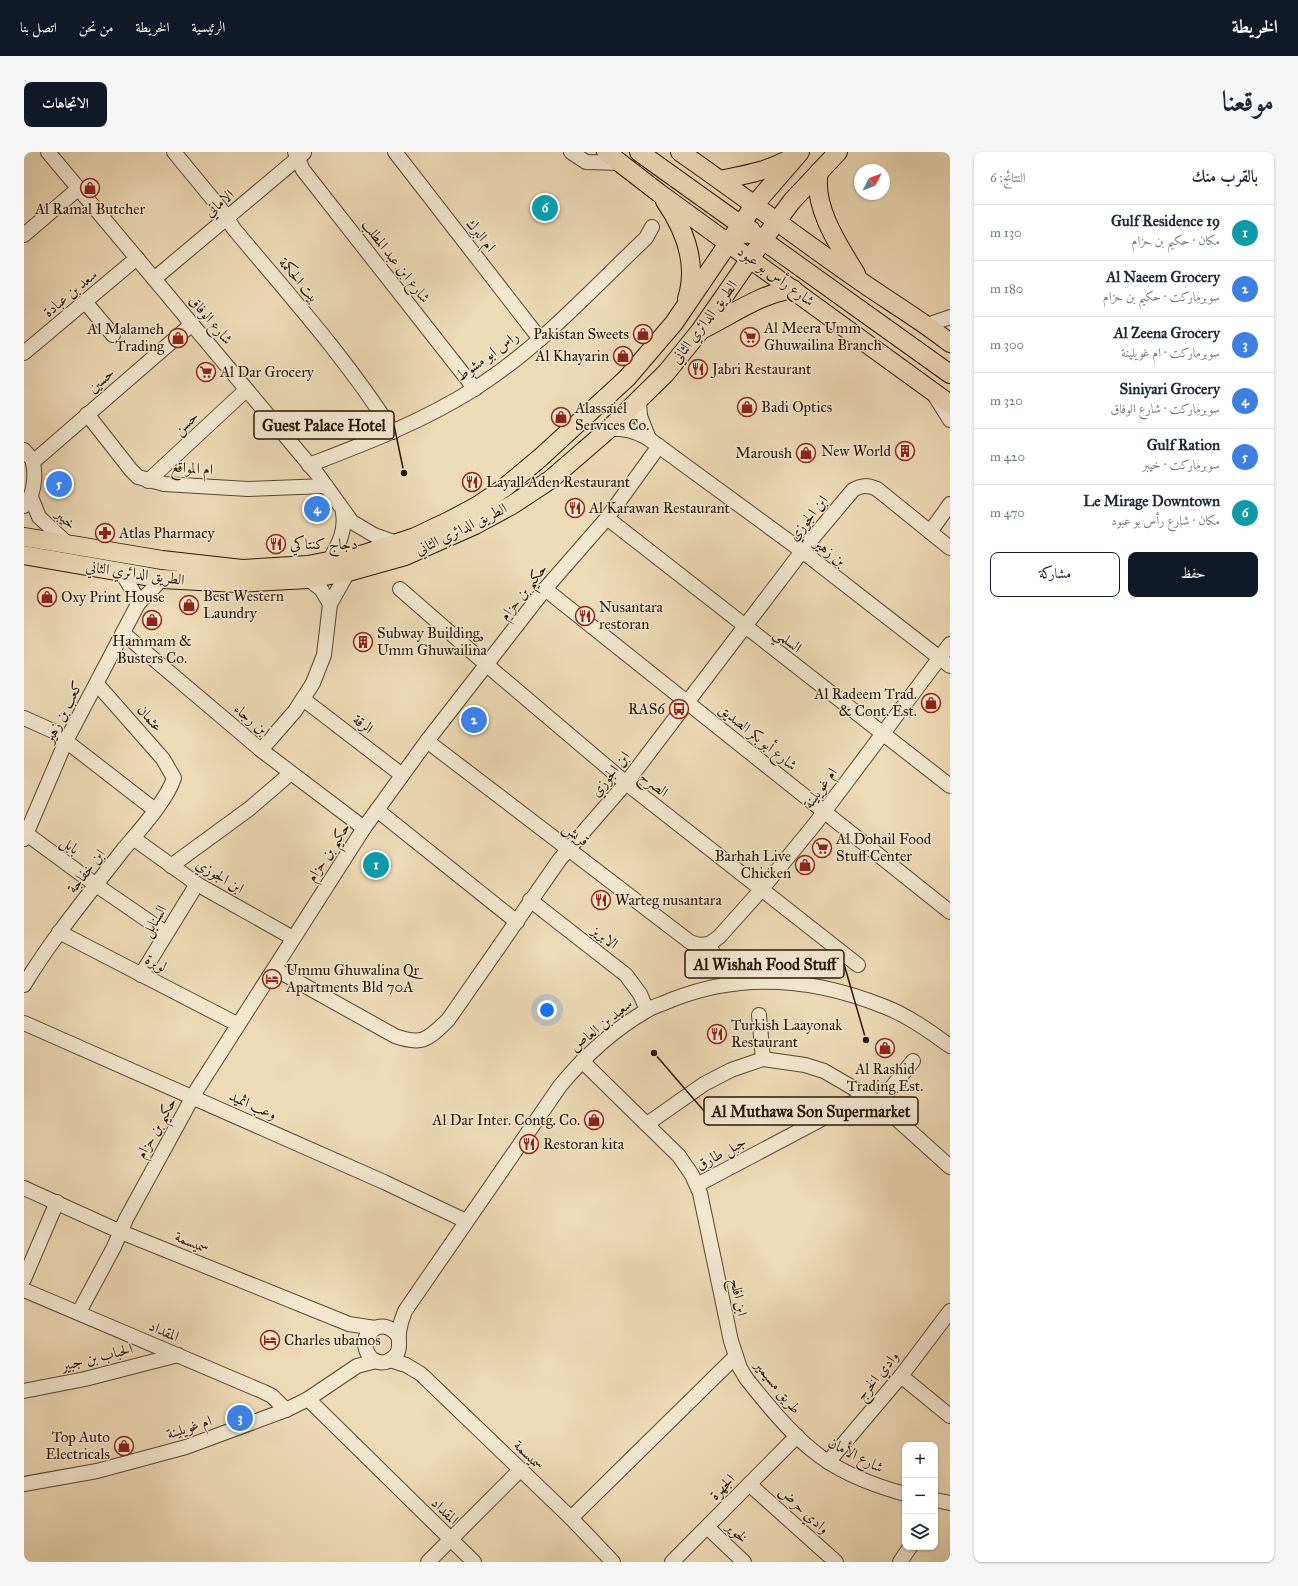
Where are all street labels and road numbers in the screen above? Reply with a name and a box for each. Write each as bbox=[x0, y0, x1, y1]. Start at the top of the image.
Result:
street label: الاماني bbox=[201, 185, 239, 223]
street label: ام البرك bbox=[459, 215, 500, 258]
street label: شارع ابن عبد المطلب bbox=[355, 216, 434, 309]
street label: شارع رأس بو عبود bbox=[732, 240, 819, 313]
street label: بيت الحكمة bbox=[275, 254, 323, 306]
street label: سعد بن عبادة bbox=[39, 265, 101, 321]
street label: الطريق الدائري الثاني bbox=[667, 277, 744, 369]
street label: شارع الوفاق bbox=[182, 292, 237, 351]
street label: راس ابو مشوط bbox=[452, 327, 522, 385]
street label: حسين bbox=[84, 363, 118, 397]
street label: حسن bbox=[170, 407, 203, 440]
street label: ام المواقع bbox=[170, 458, 214, 483]
street label: ابن الجوزي bbox=[784, 492, 834, 546]
street label: الطريق الدائري الثاني bbox=[412, 499, 511, 562]
street label: خيبر bbox=[50, 504, 80, 533]
street label: بن زهير bbox=[809, 533, 850, 570]
street label: الطريق الدائري الثاني bbox=[84, 557, 186, 592]
street label: حكيم بن حزام bbox=[495, 560, 556, 628]
street label: السلمي bbox=[767, 624, 805, 660]
street label: كعب بن زهير bbox=[39, 678, 87, 748]
street label: شارع أبو بكر الصديق bbox=[713, 698, 802, 777]
street label: ابن رجاء bbox=[230, 700, 274, 740]
street label: عثمان bbox=[133, 701, 167, 735]
street label: الرقة bbox=[349, 710, 377, 738]
street label: ابن الجوزي bbox=[586, 748, 636, 802]
street label: ام غويلينة bbox=[799, 764, 844, 814]
street label: الصرح bbox=[633, 767, 672, 804]
street label: قريش bbox=[559, 818, 593, 851]
street label: حكيم بن حزام bbox=[302, 819, 359, 888]
street label: بابل bbox=[56, 832, 83, 860]
street label: ابن خفاجة bbox=[63, 845, 109, 897]
street label: ابن الجوزي bbox=[191, 855, 247, 900]
street label: السنابل bbox=[138, 902, 172, 941]
street label: الابريز bbox=[587, 920, 622, 953]
street label: لوبرة bbox=[142, 950, 170, 976]
street label: سعيد بن العاص bbox=[566, 994, 636, 1056]
street label: وعب اثميد bbox=[226, 1087, 280, 1124]
street label: حكيم بن حزام bbox=[132, 1094, 185, 1165]
street label: جبل طارق bbox=[693, 1132, 750, 1176]
street label: سميسمة bbox=[172, 1227, 212, 1257]
street label: ابن افلح bbox=[721, 1277, 752, 1318]
street label: المقداد bbox=[146, 1316, 182, 1346]
street label: الحباب بن جبير bbox=[57, 1339, 135, 1375]
street label: وادي الخرج bbox=[852, 1348, 906, 1407]
street label: طريق مسيمير bbox=[749, 1355, 805, 1418]
street label: ام غويلينة bbox=[164, 1411, 215, 1447]
street label: شارع الأمان bbox=[823, 1432, 888, 1480]
street label: سميسمة bbox=[510, 1436, 548, 1474]
street label: الجهرة bbox=[705, 1470, 739, 1504]
street label: وادي حرض bbox=[773, 1483, 833, 1540]
street label: المقداد bbox=[427, 1494, 463, 1528]
street label: لخوير bbox=[721, 1516, 752, 1546]

